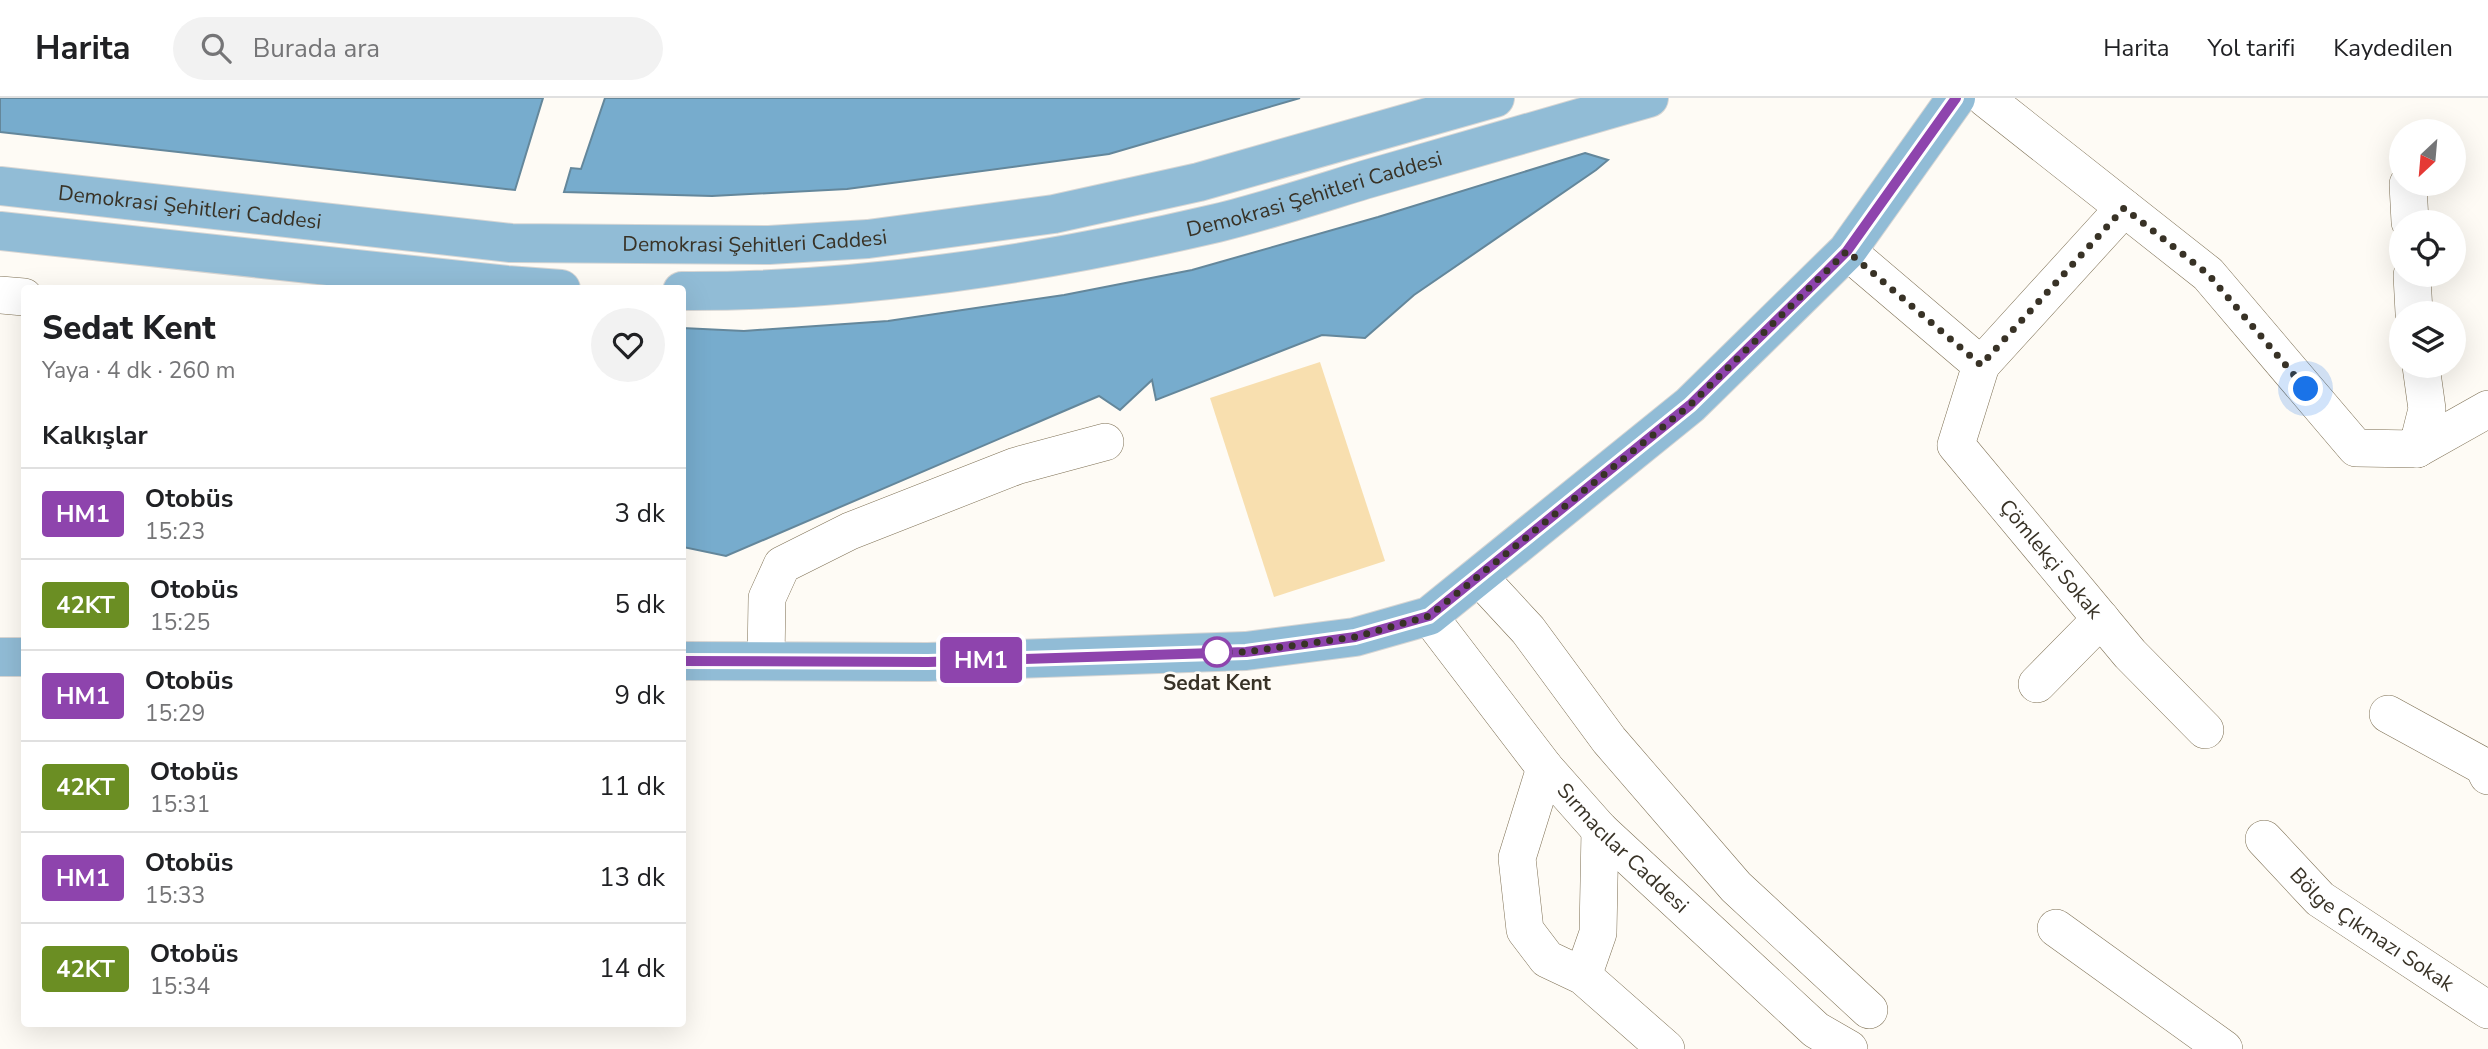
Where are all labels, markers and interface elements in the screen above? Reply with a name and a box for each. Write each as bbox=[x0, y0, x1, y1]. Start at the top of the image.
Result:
search box bbox=[173, 17, 663, 80]
text: Harita bbox=[35, 26, 131, 71]
icon: search bbox=[197, 29, 235, 67]
text: Burada ara bbox=[253, 31, 380, 66]
text: Harita bbox=[2103, 32, 2169, 64]
text: Yol tarifi bbox=[2207, 32, 2295, 64]
text: Kaydedilen bbox=[2333, 32, 2453, 64]
north arrow bbox=[2389, 119, 2466, 196]
map controls bbox=[2389, 119, 2466, 378]
street label: Demokrasi Şehitleri Caddesi bbox=[1184, 144, 1445, 244]
street label: Demokrasi Şehitleri Caddesi bbox=[57, 179, 323, 236]
button: locate bbox=[2389, 210, 2466, 287]
street label: Demokrasi Şehitleri Caddesi bbox=[622, 223, 889, 259]
button: layers bbox=[2389, 301, 2466, 378]
text: Sedat Kent bbox=[42, 306, 216, 351]
button: heart bbox=[591, 308, 665, 382]
text: Yaya · 4 dk · 260 m bbox=[42, 355, 236, 386]
your location bbox=[2288, 371, 2323, 406]
text: Kalkışlar bbox=[42, 418, 148, 453]
text: Otobüs bbox=[145, 481, 233, 516]
street label: Çömlekçi Sokak bbox=[1993, 493, 2109, 625]
text: 3 dk bbox=[615, 496, 665, 531]
text: HM1 bbox=[56, 498, 110, 530]
text: 15:23 bbox=[145, 516, 205, 547]
text: Otobüs bbox=[150, 572, 238, 607]
text: 5 dk bbox=[615, 587, 665, 622]
text: 42KT bbox=[56, 589, 115, 621]
text: 15:25 bbox=[150, 607, 210, 638]
line badge: HM1 bbox=[941, 637, 1021, 683]
marker: Sedat Kent bbox=[1202, 637, 1232, 667]
text: HM1 bbox=[954, 644, 1008, 676]
text: Otobüs bbox=[145, 663, 233, 698]
place label: Sedat Kent bbox=[1163, 669, 1272, 697]
text: 9 dk bbox=[615, 678, 665, 713]
text: HM1 bbox=[56, 680, 110, 712]
text: 15:29 bbox=[145, 698, 205, 729]
text: Otobüs bbox=[150, 754, 238, 789]
text: 11 dk bbox=[599, 769, 665, 804]
text: 42KT bbox=[56, 771, 115, 803]
street label: Sırmacılar Caddesi bbox=[1551, 777, 1695, 919]
text: 15:31 bbox=[150, 789, 210, 820]
text: Otobüs bbox=[145, 845, 233, 880]
text: 13 dk bbox=[599, 860, 665, 895]
text: HM1 bbox=[56, 862, 110, 894]
street label: Bölge Çıkmazı Sokak bbox=[2284, 862, 2460, 998]
text: 15:33 bbox=[145, 880, 205, 911]
text: Otobüs bbox=[150, 936, 238, 971]
text: 14 dk bbox=[599, 951, 665, 986]
text: 42KT bbox=[56, 953, 115, 985]
text: 15:34 bbox=[150, 971, 210, 1002]

